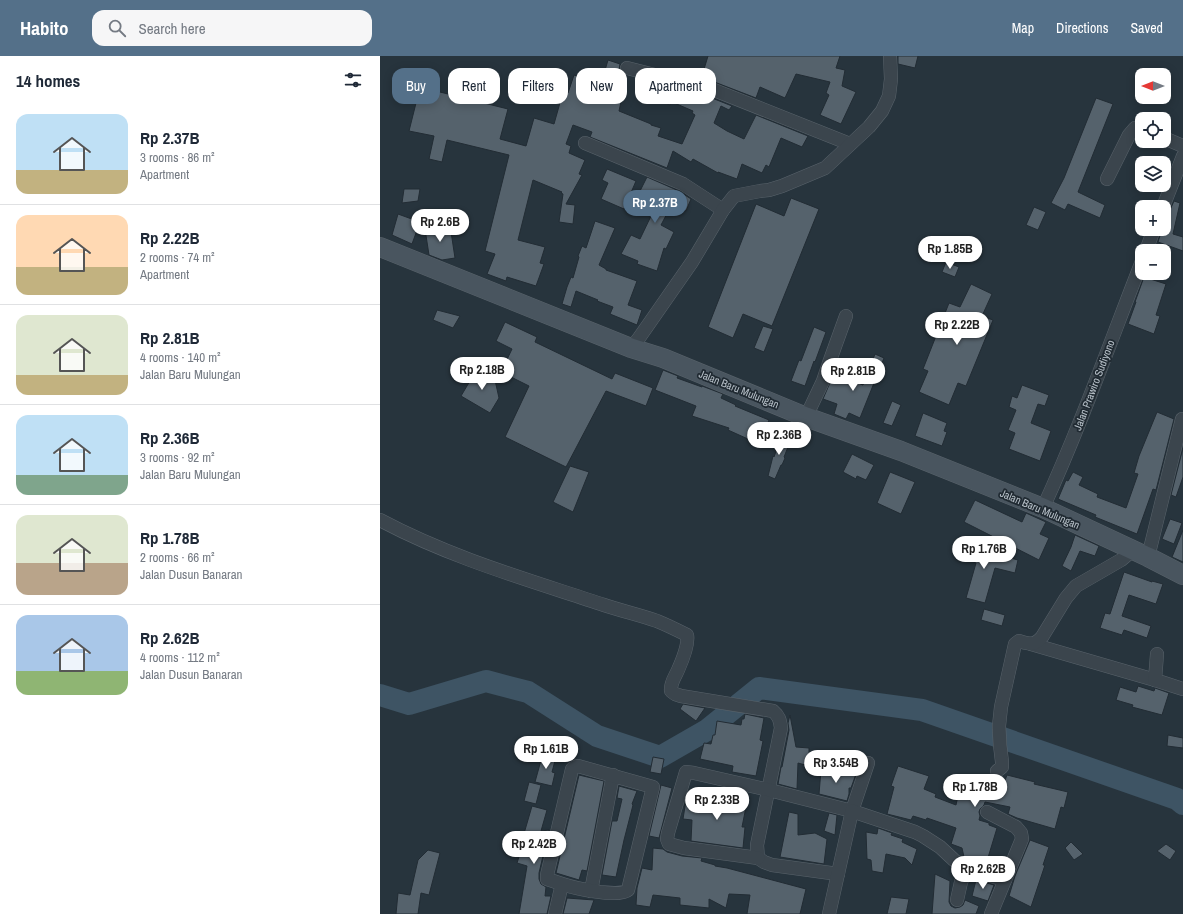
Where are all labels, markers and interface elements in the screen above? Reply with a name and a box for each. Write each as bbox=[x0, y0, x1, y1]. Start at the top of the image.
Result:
search box bbox=[92, 10, 372, 46]
text: Habito bbox=[20, 15, 68, 41]
icon: search bbox=[106, 17, 128, 39]
text: Search here bbox=[138, 18, 206, 39]
text: Map bbox=[1012, 19, 1034, 37]
text: Directions bbox=[1056, 19, 1108, 37]
text: Saved bbox=[1130, 19, 1163, 37]
chip: Buy bbox=[392, 68, 440, 104]
chip: Rent bbox=[448, 68, 500, 104]
chip: Filters bbox=[508, 68, 568, 104]
chip: New bbox=[576, 68, 627, 104]
chip: Apartment bbox=[635, 68, 716, 104]
north arrow bbox=[1135, 68, 1171, 104]
map controls bbox=[1135, 68, 1171, 280]
text: 14 homes bbox=[16, 69, 80, 92]
icon: filters bbox=[342, 69, 364, 91]
button: locate bbox=[1135, 112, 1171, 148]
text: Rp 2.37B bbox=[140, 126, 200, 149]
icon: home bbox=[48, 130, 96, 178]
text: 3 rooms · 86 m² bbox=[140, 149, 215, 166]
button: layers bbox=[1135, 156, 1171, 192]
text: Apartment bbox=[140, 166, 189, 183]
pin: Rp 2.37B bbox=[614, 190, 696, 224]
text: Rp 2.37B bbox=[632, 194, 678, 211]
button: + bbox=[1135, 200, 1171, 236]
pin: Rp 2.6B bbox=[403, 209, 477, 243]
text: Rp 2.6B bbox=[420, 213, 460, 230]
text: Rp 2.22B bbox=[140, 226, 200, 249]
icon: home bbox=[48, 231, 96, 279]
pin: Rp 1.85B bbox=[909, 236, 991, 270]
text: Rp 1.85B bbox=[927, 240, 973, 257]
button: − bbox=[1135, 244, 1171, 280]
text: 2 rooms · 74 m² bbox=[140, 249, 215, 266]
text: Apartment bbox=[140, 266, 189, 283]
pin: Rp 2.22B bbox=[916, 312, 998, 346]
text: Rp 2.22B bbox=[934, 316, 980, 333]
text: Rp 2.81B bbox=[140, 326, 200, 349]
icon: home bbox=[48, 331, 96, 379]
street label: Jalan Prawiro Sudiyono bbox=[1070, 338, 1118, 432]
text: 4 rooms · 140 m² bbox=[140, 349, 221, 366]
pin: Rp 2.18B bbox=[441, 357, 523, 391]
pin: Rp 2.81B bbox=[812, 358, 894, 392]
text: Rp 2.18B bbox=[459, 361, 505, 378]
text: Rp 2.81B bbox=[830, 362, 876, 379]
text: Jalan Baru Mulungan bbox=[140, 366, 241, 383]
street label: Jalan Baru Mulungan bbox=[697, 367, 781, 411]
pin: Rp 2.36B bbox=[738, 422, 820, 456]
text: Rp 2.36B bbox=[140, 426, 200, 449]
text: Rp 2.36B bbox=[756, 426, 802, 443]
icon: home bbox=[48, 431, 96, 479]
text: 3 rooms · 92 m² bbox=[140, 449, 215, 466]
text: Jalan Baru Mulungan bbox=[140, 466, 241, 483]
street label: Jalan Baru Mulungan bbox=[998, 486, 1082, 532]
text: Rp 1.78B bbox=[140, 526, 200, 549]
icon: home bbox=[48, 531, 96, 579]
pin: Rp 1.76B bbox=[943, 536, 1025, 570]
text: Rp 1.76B bbox=[961, 540, 1007, 557]
text: 2 rooms · 66 m² bbox=[140, 549, 215, 566]
text: Jalan Dusun Banaran bbox=[140, 566, 243, 583]
text: Rp 2.62B bbox=[140, 626, 200, 649]
icon: home bbox=[48, 631, 96, 679]
text: 4 rooms · 112 m² bbox=[140, 649, 220, 666]
text: Jalan Dusun Banaran bbox=[140, 666, 243, 683]
pin: Rp 1.61B bbox=[505, 736, 587, 770]
text: Rp 1.61B bbox=[523, 740, 569, 757]
pin: Rp 3.54B bbox=[795, 750, 877, 784]
text: Rp 3.54B bbox=[813, 754, 859, 771]
pin: Rp 1.78B bbox=[934, 774, 1016, 808]
text: Rp 1.78B bbox=[952, 778, 998, 795]
pin: Rp 2.33B bbox=[676, 787, 758, 821]
text: Rp 2.33B bbox=[694, 791, 740, 808]
pin: Rp 2.42B bbox=[493, 831, 575, 865]
text: Rp 2.42B bbox=[511, 835, 557, 852]
pin: Rp 2.62B bbox=[942, 856, 1024, 890]
text: Rp 2.62B bbox=[960, 860, 1006, 877]

